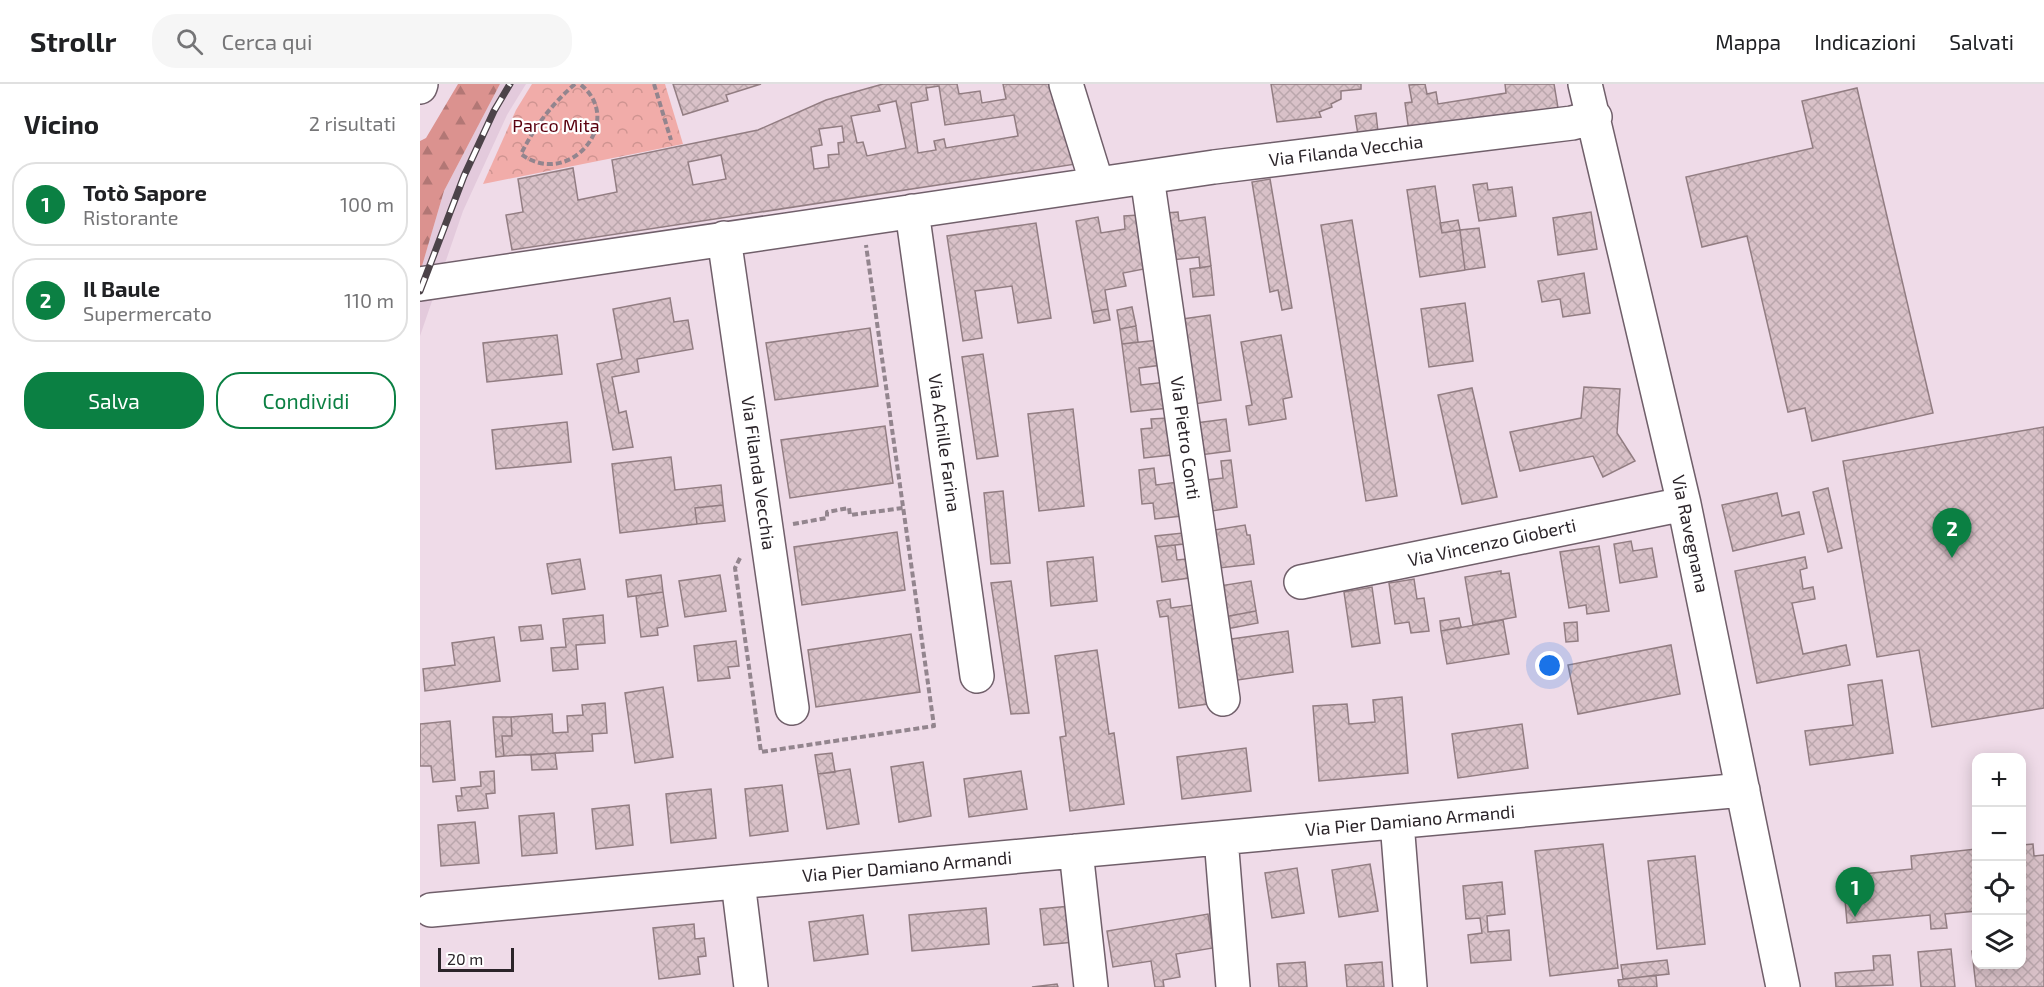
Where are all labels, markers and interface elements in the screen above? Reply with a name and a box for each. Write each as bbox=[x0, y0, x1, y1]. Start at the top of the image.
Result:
search box bbox=[152, 14, 572, 68]
text: Strollr bbox=[30, 24, 116, 58]
icon: search bbox=[173, 25, 206, 58]
text: Cerca qui bbox=[221, 28, 313, 54]
text: Mappa bbox=[1715, 29, 1781, 54]
text: Indicazioni bbox=[1814, 29, 1916, 54]
text: Salvati bbox=[1949, 29, 2014, 54]
text: Vicino bbox=[24, 108, 99, 139]
text: 2 risultati bbox=[309, 111, 396, 135]
park label: Parco Mita bbox=[512, 114, 600, 136]
street label: Via Filanda Vecchia bbox=[1268, 130, 1424, 170]
text: Totò Sapore bbox=[83, 179, 207, 205]
text: 1 bbox=[41, 192, 50, 216]
text: 100 m bbox=[340, 192, 394, 216]
text: Ristorante bbox=[83, 205, 178, 229]
text: Il Baule bbox=[83, 275, 160, 301]
text: 2 bbox=[40, 288, 51, 312]
text: 110 m bbox=[344, 288, 394, 312]
text: Supermercato bbox=[83, 301, 212, 325]
button: Salva bbox=[24, 372, 204, 429]
button: Condividi bbox=[216, 372, 396, 429]
street label: Via Achille Farina bbox=[924, 372, 966, 513]
street label: Via Pietro Conti bbox=[1166, 375, 1206, 501]
street label: Via Filanda Vecchia bbox=[737, 394, 781, 551]
street label: Via Ravegnana bbox=[1668, 473, 1714, 595]
pin: 2 bbox=[1932, 508, 1972, 558]
street label: Via Vincenzo Gioberti bbox=[1406, 513, 1578, 571]
your location bbox=[1535, 651, 1564, 680]
map controls bbox=[1972, 753, 2026, 969]
button: + bbox=[1972, 753, 2026, 807]
street label: Via Pier Damiano Armandi bbox=[1304, 800, 1516, 840]
button: − bbox=[1972, 807, 2026, 861]
street label: Via Pier Damiano Armandi bbox=[801, 846, 1013, 886]
button: locate bbox=[1972, 861, 2026, 915]
pin: 1 bbox=[1836, 868, 1874, 917]
button: layers bbox=[1972, 915, 2026, 969]
scale bar bbox=[438, 945, 514, 972]
text: 20 m bbox=[447, 949, 483, 968]

